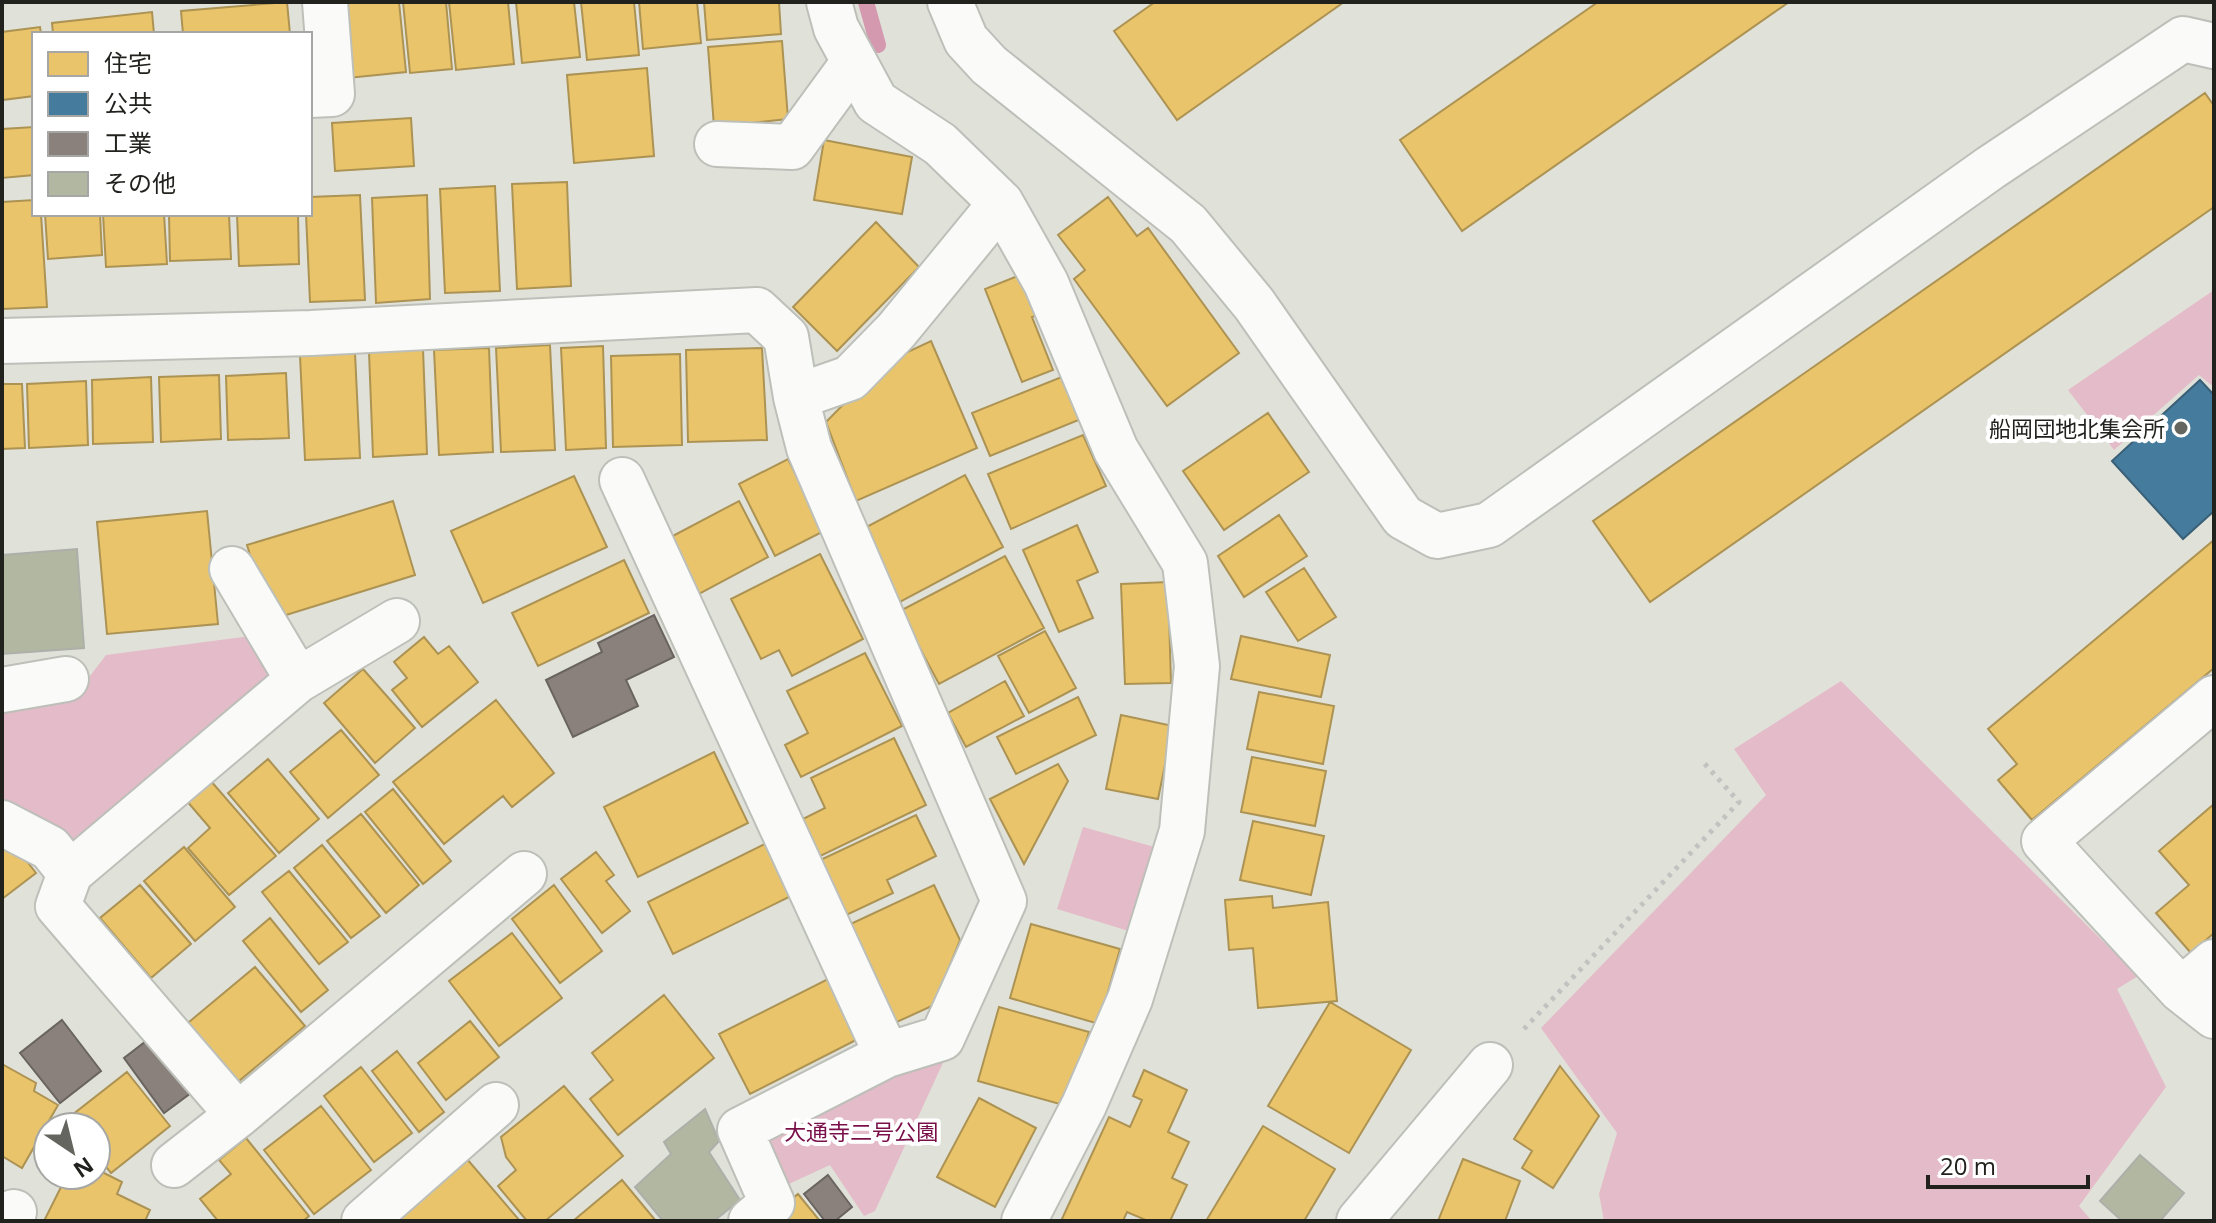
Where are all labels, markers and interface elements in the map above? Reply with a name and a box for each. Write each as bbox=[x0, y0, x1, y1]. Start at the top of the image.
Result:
legend bbox=[32, 32, 312, 216]
text: 住宅 bbox=[104, 46, 152, 79]
text: 公共 bbox=[104, 86, 152, 119]
text: 工業 bbox=[104, 126, 152, 159]
text: その他 bbox=[104, 166, 176, 199]
place label: 船岡団地北集会所 bbox=[1989, 413, 2165, 443]
marker: 船岡団地北集会所 bbox=[2172, 419, 2190, 437]
north arrow bbox=[32, 1111, 112, 1191]
park label: 大通寺二号公園 bbox=[784, 1116, 938, 1146]
scale bar bbox=[1928, 1139, 2088, 1189]
text: 20 m bbox=[1940, 1149, 1996, 1182]
text: N bbox=[68, 1151, 100, 1186]

